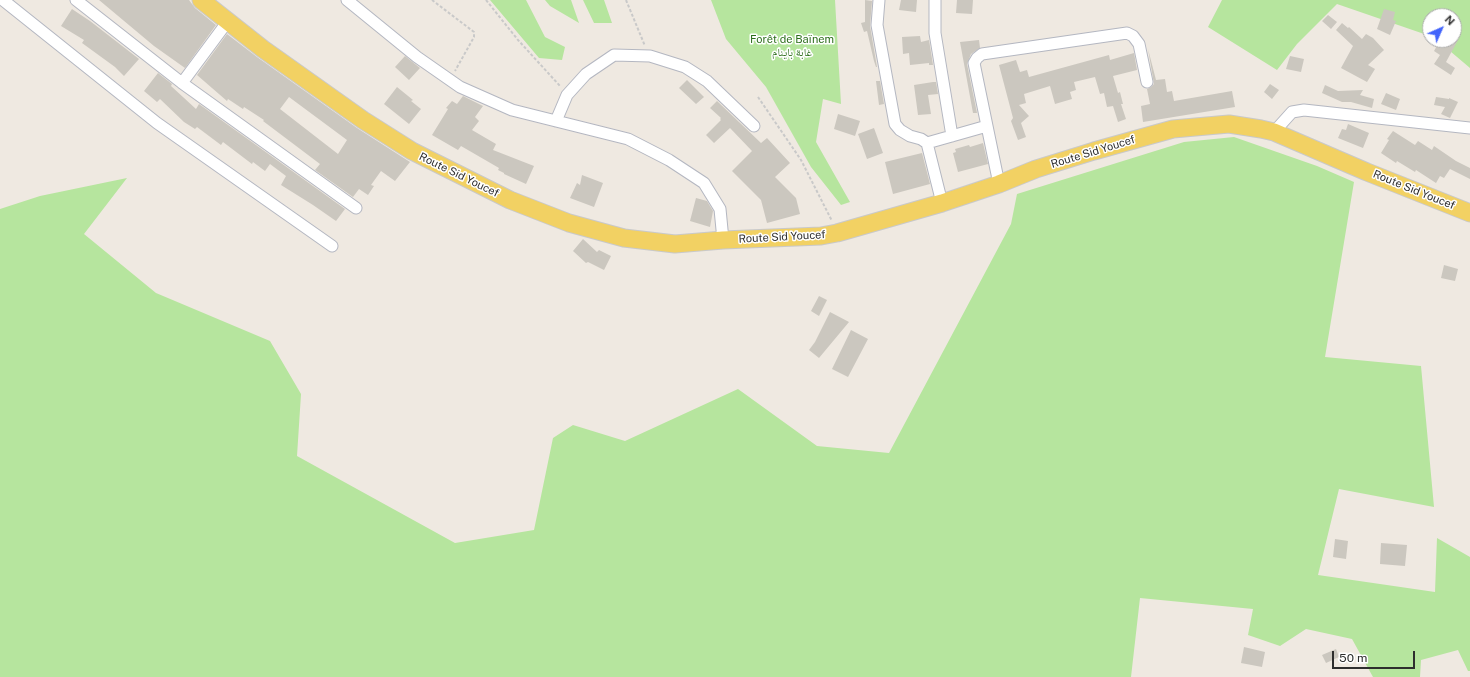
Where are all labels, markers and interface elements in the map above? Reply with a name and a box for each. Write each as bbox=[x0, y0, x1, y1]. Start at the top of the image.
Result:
north arrow bbox=[1422, 8, 1462, 48]
text: N bbox=[1442, 13, 1457, 28]
park label: Forêt de Baïnem غابة باينام bbox=[750, 33, 834, 59]
street label: Route Sid Youcef bbox=[1049, 133, 1137, 171]
street label: Route Sid Youcef bbox=[417, 150, 501, 200]
street label: Route Sid Youcef bbox=[1371, 168, 1457, 212]
street label: Route Sid Youcef bbox=[738, 228, 826, 246]
scale bar bbox=[1334, 643, 1417, 669]
text: 50 m bbox=[1339, 651, 1367, 665]

